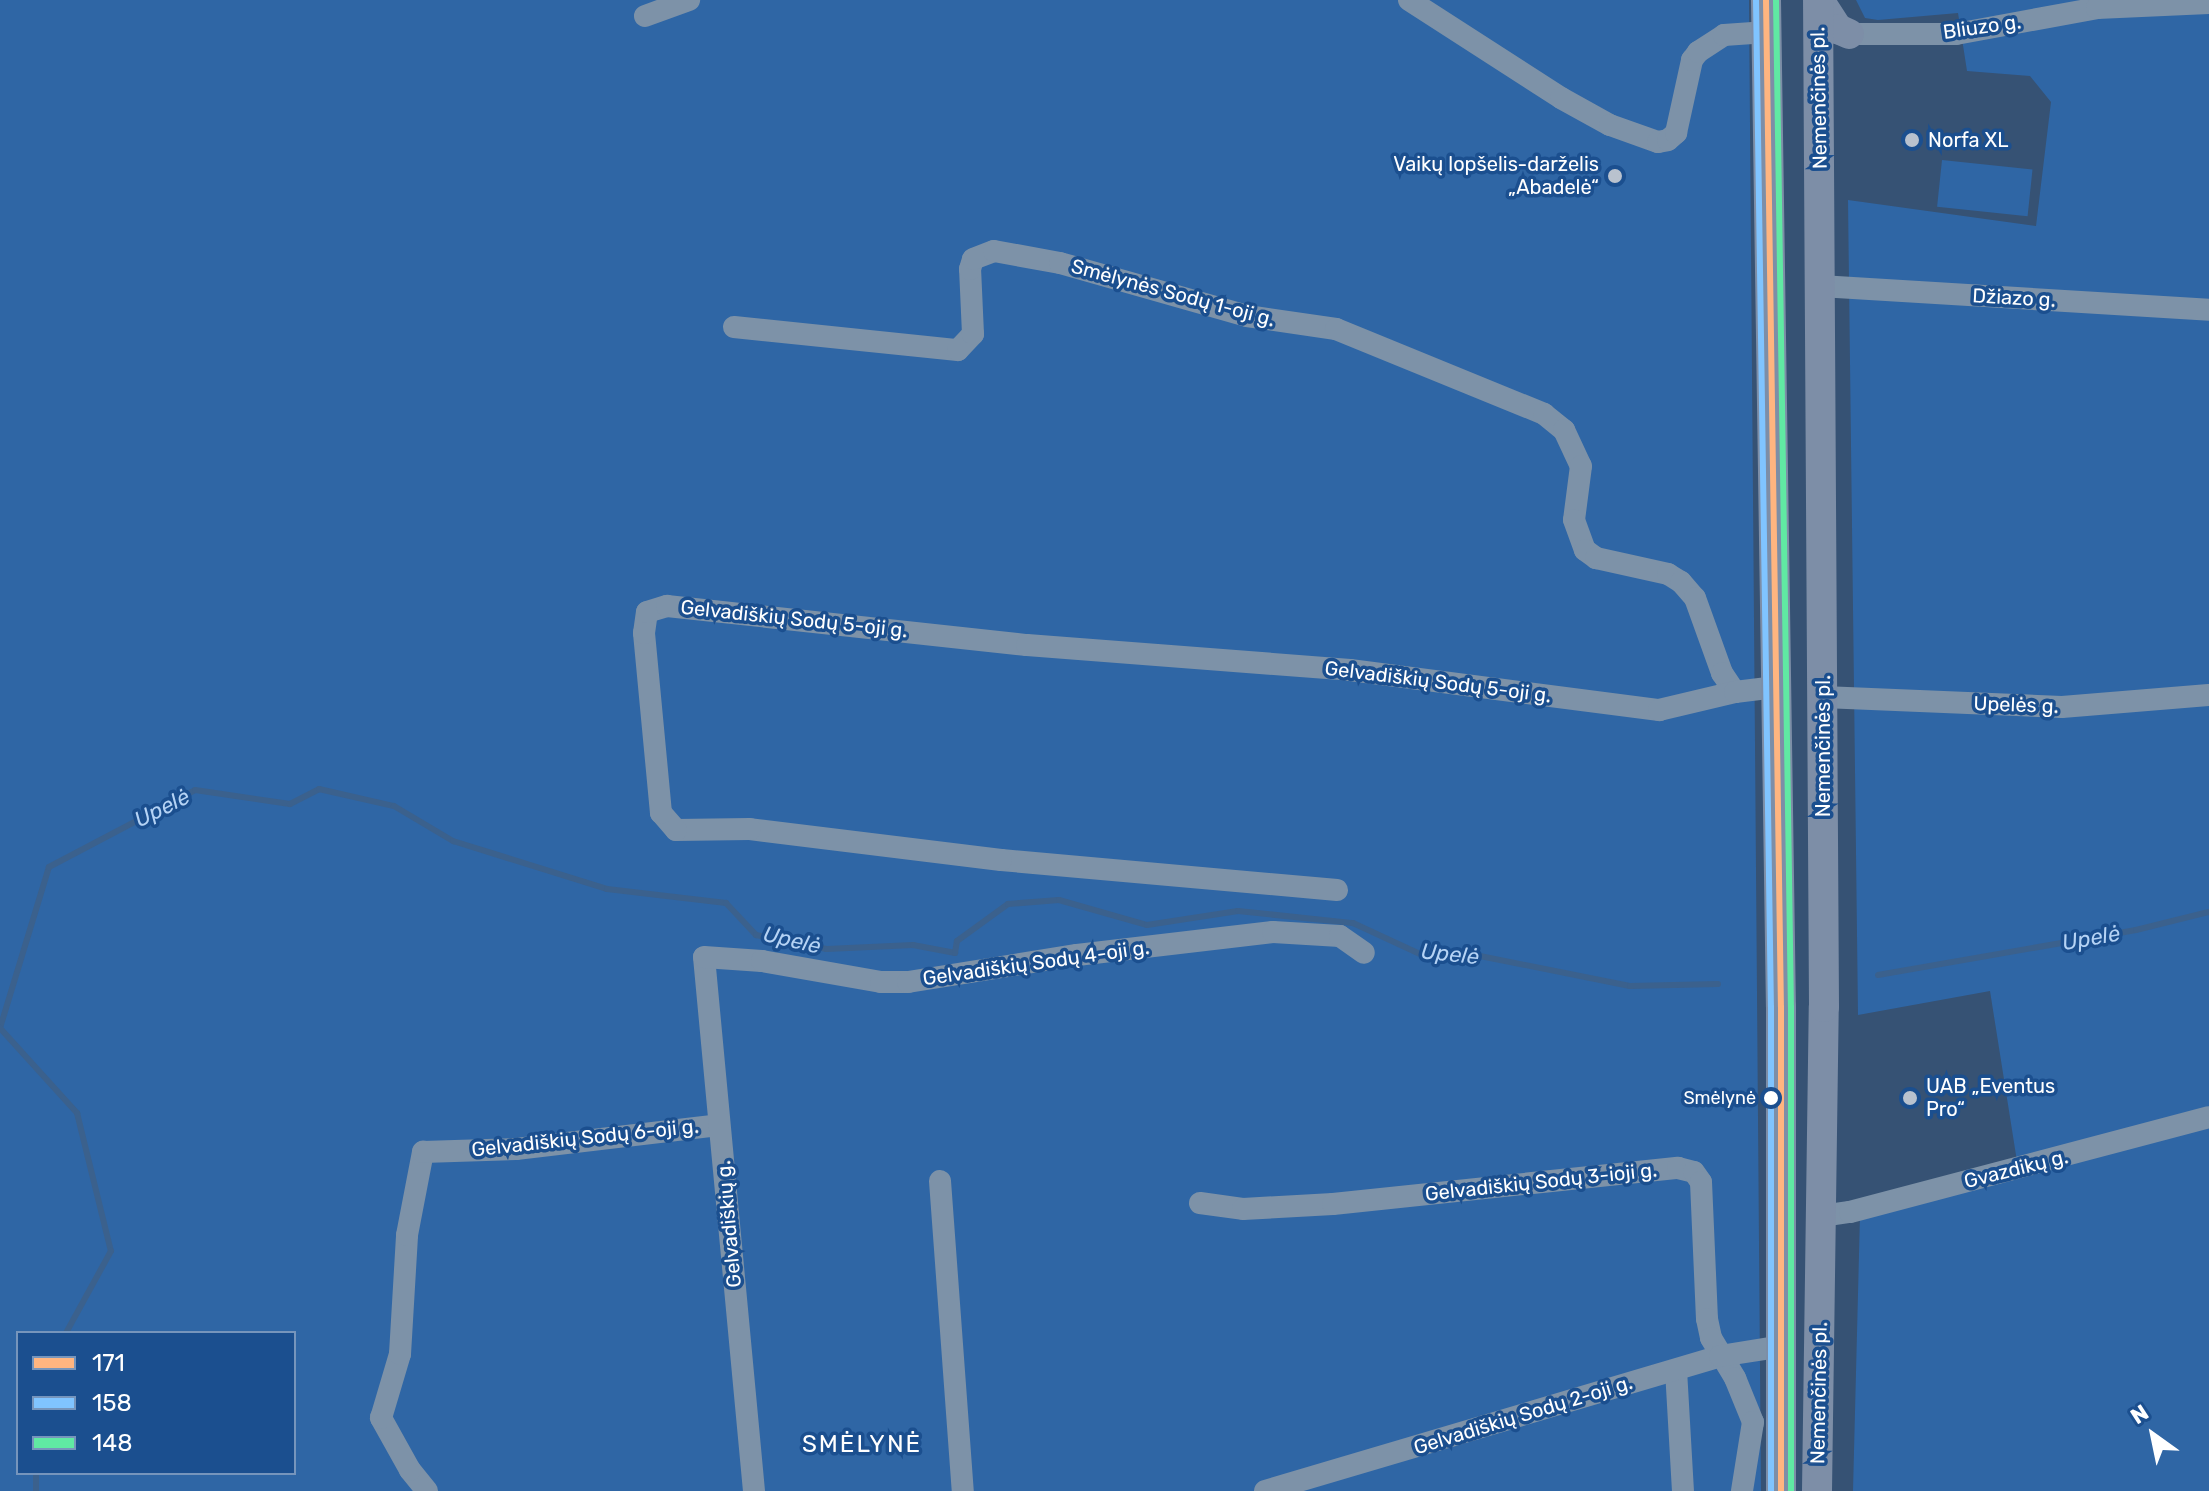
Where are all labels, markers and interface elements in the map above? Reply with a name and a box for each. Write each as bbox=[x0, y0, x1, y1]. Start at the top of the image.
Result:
street label: Bliuzo g. bbox=[1941, 10, 2023, 44]
street label: Nemenčinės pl. bbox=[1806, 27, 1832, 169]
place label: Norfa XL bbox=[1928, 128, 2008, 152]
marker: Norfa XL bbox=[1903, 131, 1921, 149]
place label: Vaikų lopšelis-darželis „Abadelė“ bbox=[1393, 152, 1599, 199]
marker: Vaikų lopšelis-darželis „Abadelė“ bbox=[1606, 167, 1624, 185]
street label: Smėlynės Sodų 1-oji g. bbox=[1068, 254, 1278, 332]
street label: Džiazo g. bbox=[1972, 284, 2056, 312]
street label: Gelvadiškių Sodų 5-oji g. bbox=[679, 595, 909, 643]
street label: Gelvadiškių Sodų 5-oji g. bbox=[1323, 656, 1553, 708]
street label: Nemenčinės pl. bbox=[1811, 675, 1835, 817]
street label: Upelės g. bbox=[1973, 692, 2059, 718]
water label: Upelė bbox=[130, 783, 194, 833]
water label: Upelė bbox=[2060, 920, 2122, 956]
water label: Upelė bbox=[761, 921, 823, 959]
street label: Gelvadiškių Sodų 4-oji g. bbox=[921, 935, 1151, 991]
water label: Upelė bbox=[1420, 938, 1480, 970]
place label: UAB „Eventus Pro“ bbox=[1926, 1074, 2055, 1121]
place label: Smėlynė bbox=[1683, 1087, 1756, 1109]
marker: UAB „Eventus Pro“ bbox=[1901, 1089, 1919, 1107]
marker: Smėlynė bbox=[1763, 1090, 1779, 1106]
street label: Gelvadiškių Sodų 6-oji g. bbox=[470, 1114, 700, 1162]
street label: Gvazdikų g. bbox=[1961, 1144, 2071, 1194]
street label: Gelvadiškių Sodų 3-ioji g. bbox=[1424, 1158, 1658, 1206]
street label: Gelvadiškių g. bbox=[711, 1159, 747, 1289]
street label: Nemenčinės pl. bbox=[1806, 1322, 1832, 1464]
legend bbox=[16, 1331, 296, 1475]
text: 171 bbox=[92, 1349, 125, 1377]
street label: Gelvadiškių Sodų 2-oji g. bbox=[1411, 1370, 1635, 1460]
text: 158 bbox=[92, 1389, 132, 1417]
north arrow bbox=[2113, 1395, 2193, 1475]
text: N bbox=[2126, 1399, 2154, 1430]
text: 148 bbox=[92, 1429, 132, 1457]
district label: SMĖLYNĖ bbox=[802, 1431, 922, 1459]

